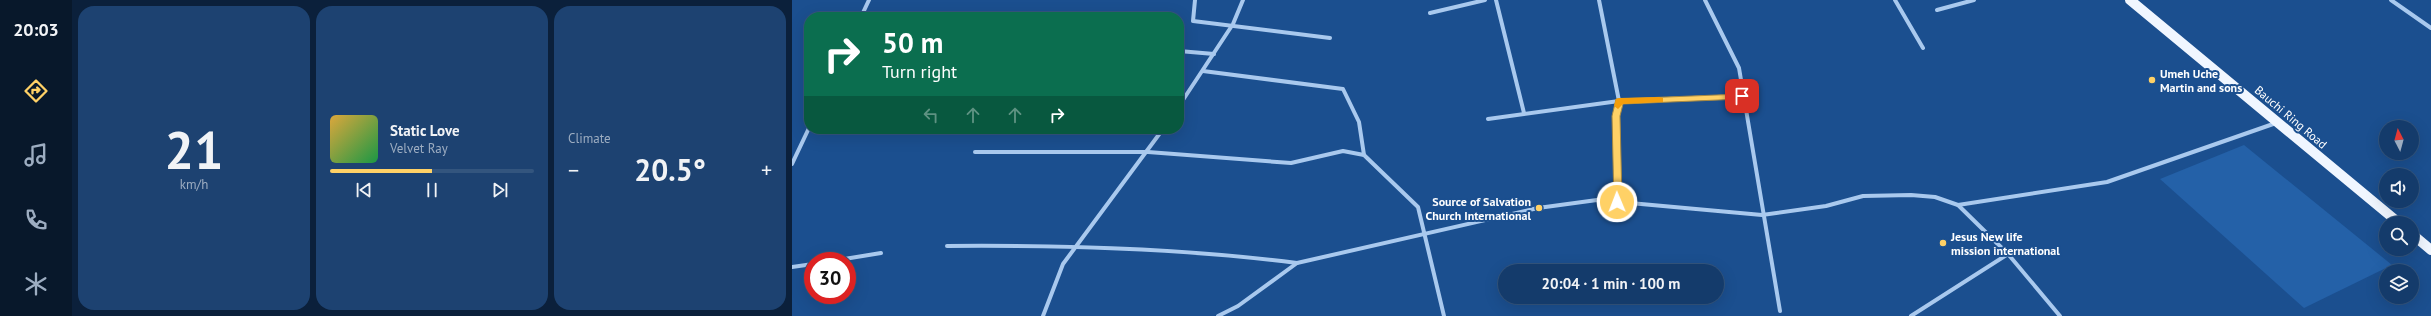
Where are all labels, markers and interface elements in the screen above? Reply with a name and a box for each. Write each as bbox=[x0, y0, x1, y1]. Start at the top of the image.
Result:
text: 20:03 bbox=[13, 18, 59, 41]
text: 50 m bbox=[882, 24, 943, 61]
icon: right bbox=[816, 28, 868, 80]
text: Turn right bbox=[882, 60, 957, 83]
place label: Umeh Uche Martin and sons bbox=[2160, 66, 2242, 95]
marker: Umeh Uche Martin and sons bbox=[2147, 75, 2157, 85]
icon: directions bbox=[22, 77, 50, 105]
pin bbox=[1725, 79, 1759, 113]
street label: Bauchi Ring Road bbox=[2252, 82, 2330, 152]
icon: arrive bbox=[1731, 85, 1753, 107]
icon: left bbox=[920, 104, 942, 126]
icon: ahead bbox=[962, 104, 984, 126]
icon: ahead bbox=[1004, 104, 1026, 126]
icon: right bbox=[1046, 104, 1068, 126]
text: 21 bbox=[165, 116, 223, 183]
north arrow bbox=[2379, 120, 2419, 160]
map controls bbox=[2379, 120, 2419, 304]
text: Static Love bbox=[390, 121, 460, 140]
text: Climate bbox=[568, 130, 611, 147]
text: Velvet Ray bbox=[390, 140, 448, 157]
icon: music bbox=[22, 141, 50, 169]
text: 20.5° bbox=[634, 150, 706, 189]
text: − bbox=[568, 156, 579, 184]
text: + bbox=[761, 156, 772, 184]
button: sound bbox=[2379, 168, 2419, 208]
text: km/h bbox=[180, 176, 208, 193]
icon: previous bbox=[353, 179, 375, 201]
icon: pause bbox=[421, 179, 443, 201]
icon: next bbox=[489, 179, 511, 201]
position arrow bbox=[1596, 181, 1638, 223]
place label: Source of Salvation Church International bbox=[1426, 194, 1531, 223]
marker: Source of Salvation Church International bbox=[1534, 203, 1544, 213]
icon: phone bbox=[22, 206, 50, 234]
button: search bbox=[2379, 216, 2419, 256]
place label: Jesus New life mission international bbox=[1950, 229, 2060, 258]
marker: Jesus New life mission international bbox=[1938, 238, 1948, 248]
speed limit sign: 30 bbox=[804, 252, 856, 304]
button: layers bbox=[2379, 264, 2419, 304]
icon: climate bbox=[22, 270, 50, 298]
text: 20:04 · 1 min · 100 m bbox=[1542, 274, 1680, 293]

